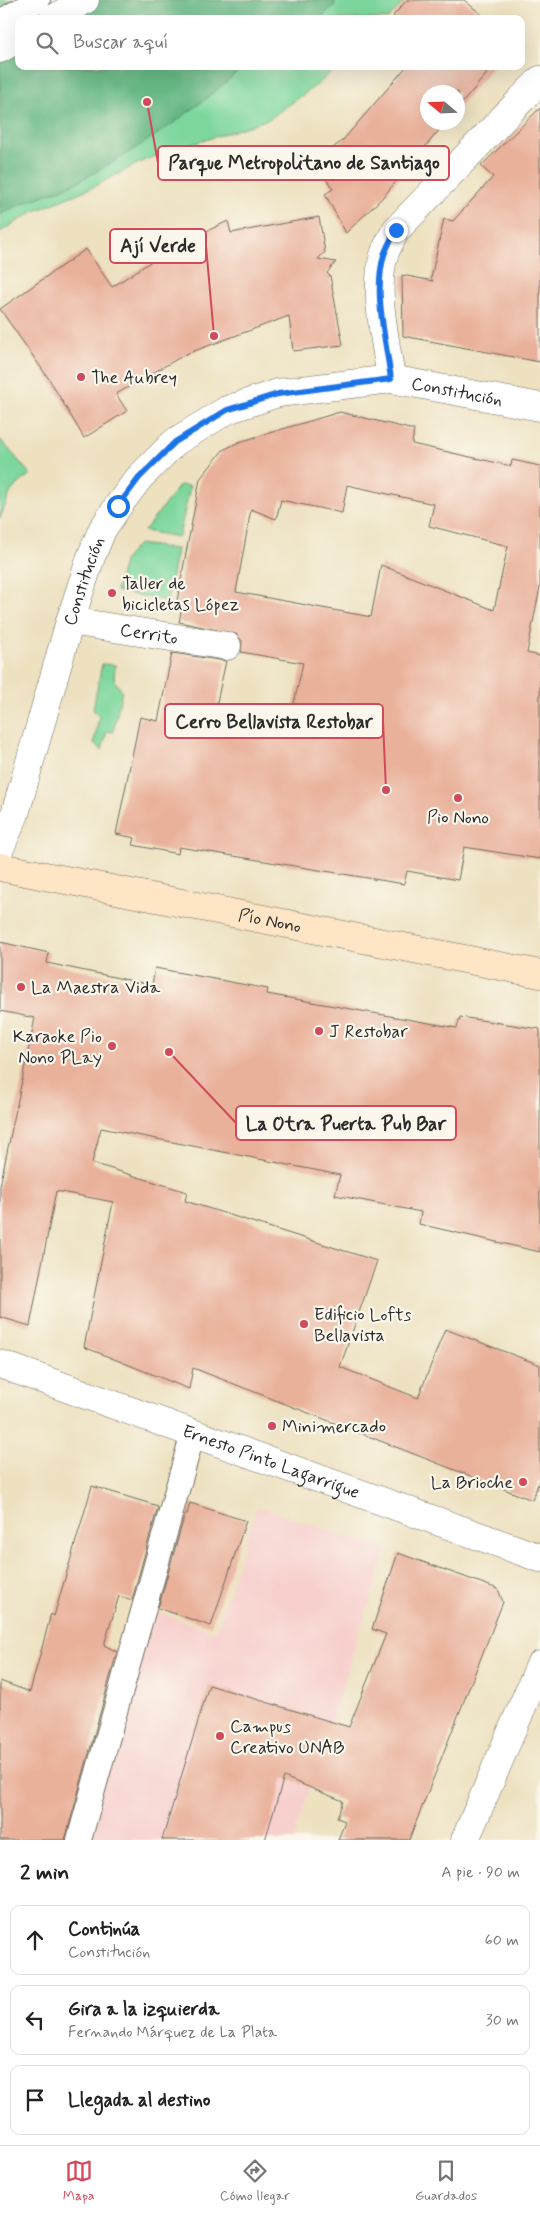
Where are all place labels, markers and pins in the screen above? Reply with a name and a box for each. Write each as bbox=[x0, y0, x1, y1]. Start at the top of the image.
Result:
callout: Parque Metropolitano de Santiago bbox=[158, 146, 449, 180]
callout: Ají Verde bbox=[110, 229, 206, 263]
place label: The Aubrey bbox=[91, 366, 177, 390]
marker: The Aubrey bbox=[75, 371, 87, 383]
place label: Taller de bicicletas López bbox=[122, 572, 240, 617]
marker: Taller de bicicletas López bbox=[106, 587, 118, 599]
callout: Cerro Bellavista Restobar bbox=[165, 704, 383, 738]
marker: Pio Nono bbox=[452, 792, 464, 804]
place label: Pio Nono bbox=[427, 806, 489, 830]
place label: La Maestra Vida bbox=[31, 976, 160, 1000]
marker: La Maestra Vida bbox=[15, 981, 27, 993]
place label: J Restobar bbox=[329, 1020, 408, 1044]
place label: Karaoke Pio Nono PLay bbox=[13, 1025, 102, 1070]
marker: J Restobar bbox=[313, 1025, 325, 1037]
marker: Karaoke Pio Nono PLay bbox=[106, 1040, 118, 1052]
callout: La Otra Puerta Pub Bar bbox=[236, 1106, 456, 1140]
place label: Edificio Lofts Bellavista bbox=[314, 1303, 411, 1348]
marker: Edificio Lofts Bellavista bbox=[298, 1318, 310, 1330]
place label: Minimercado bbox=[282, 1415, 386, 1439]
marker: Minimercado bbox=[266, 1420, 278, 1432]
place label: La Brioche bbox=[431, 1471, 513, 1495]
marker: La Brioche bbox=[517, 1476, 529, 1488]
place label: Campus Creativo UNAB bbox=[230, 1715, 344, 1760]
marker: Campus Creativo UNAB bbox=[214, 1730, 226, 1742]

